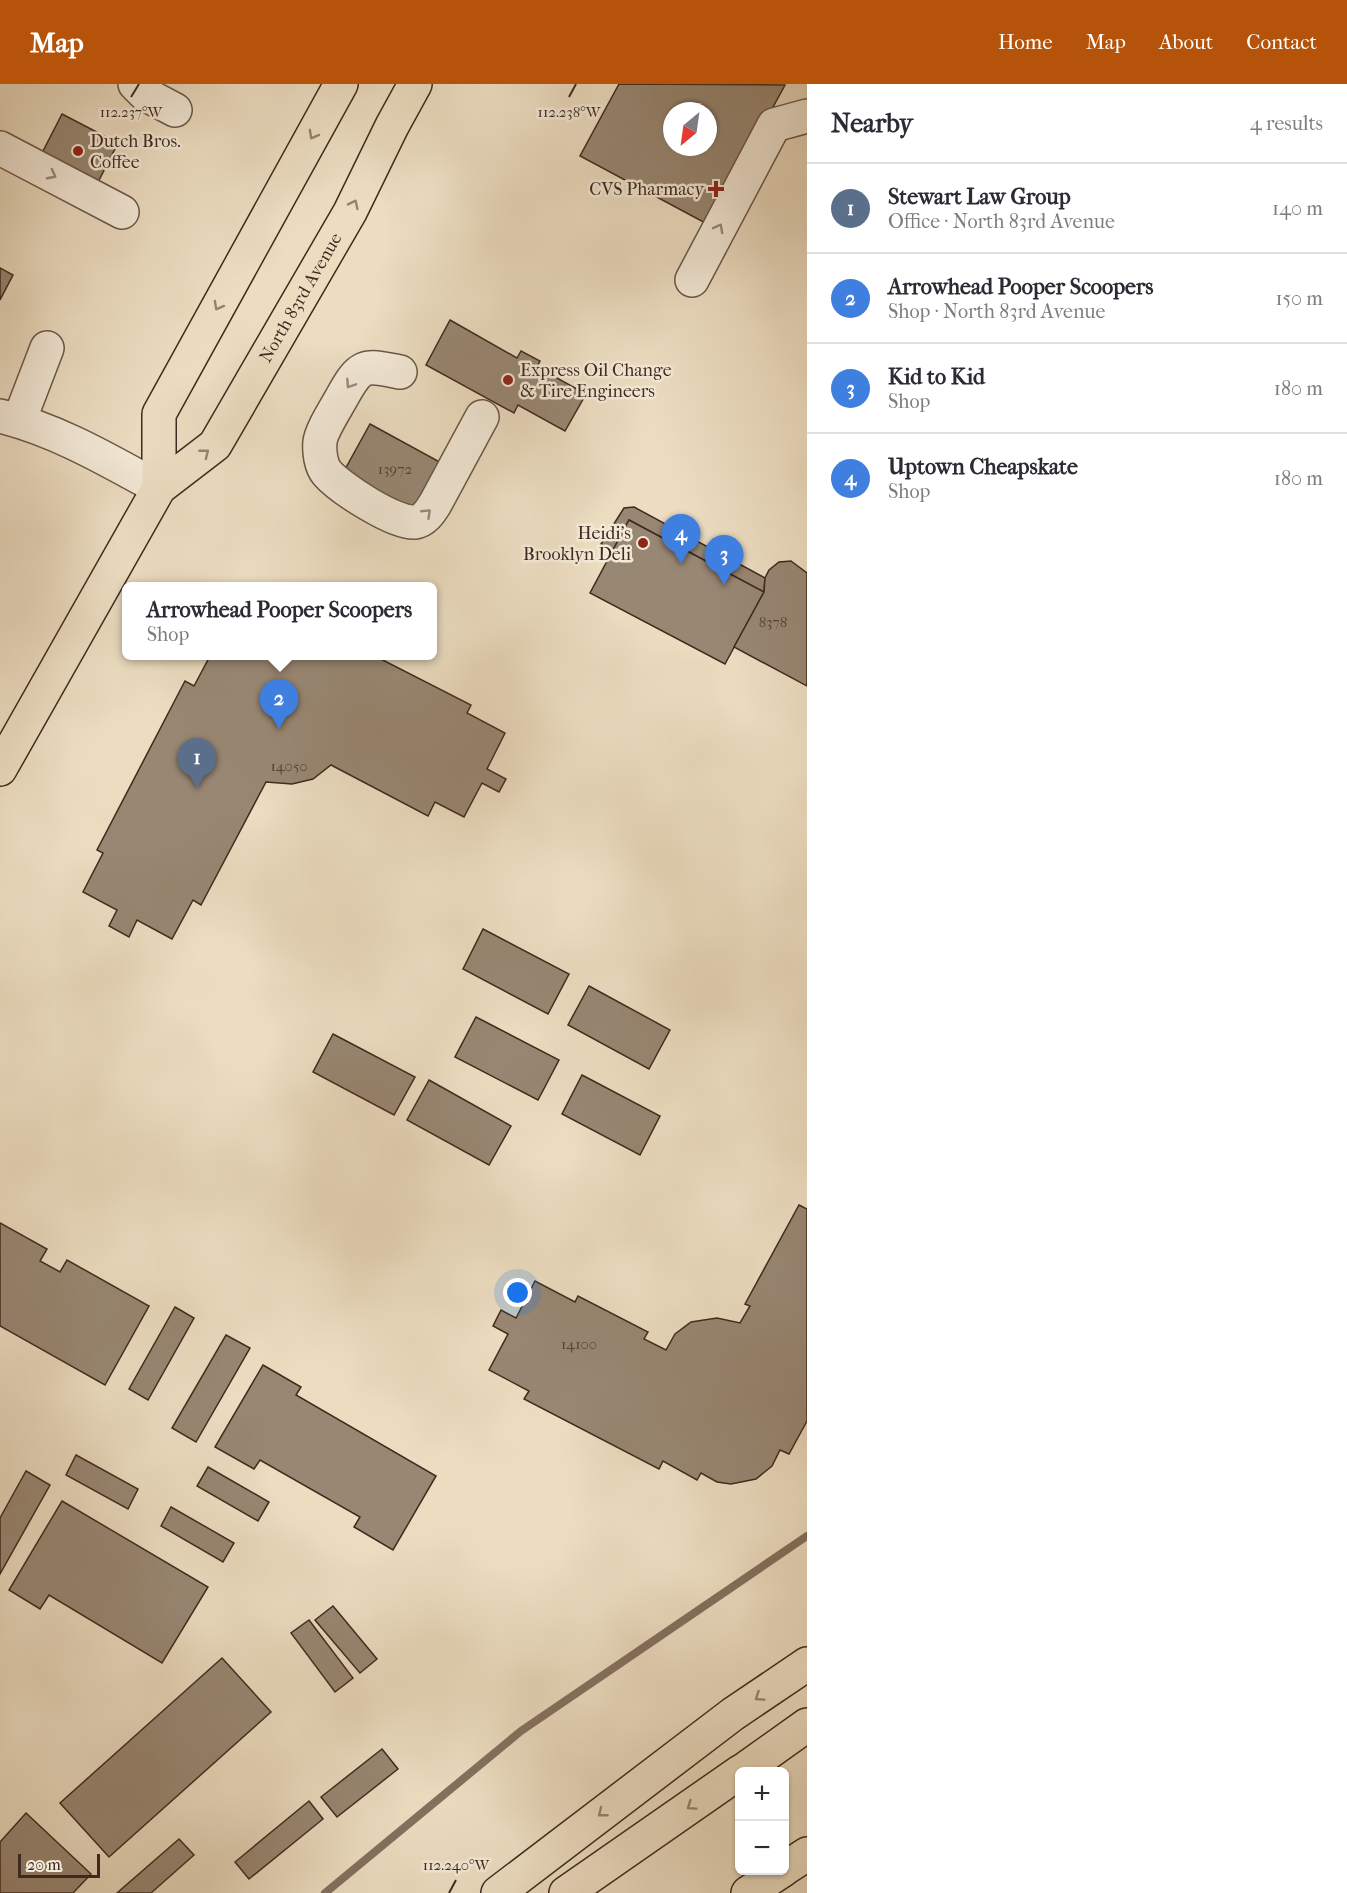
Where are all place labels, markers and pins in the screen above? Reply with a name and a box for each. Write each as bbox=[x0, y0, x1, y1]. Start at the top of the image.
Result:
place label: Dutch Bros. Coffee bbox=[90, 131, 181, 173]
marker: Dutch Bros. Coffee bbox=[71, 144, 85, 158]
place label: CVS Pharmacy bbox=[589, 179, 705, 200]
marker: CVS Pharmacy bbox=[709, 182, 723, 196]
place label: Express Oil Change & Tire Engineers bbox=[520, 360, 672, 402]
marker: Express Oil Change & Tire Engineers bbox=[501, 373, 515, 387]
pin: 4 bbox=[662, 514, 700, 564]
place label: Heidi's Brooklyn Deli bbox=[523, 523, 632, 565]
marker: Heidi's Brooklyn Deli bbox=[636, 536, 650, 550]
pin: 3 bbox=[704, 536, 744, 585]
pin: 2 bbox=[260, 680, 298, 729]
pin: 1 bbox=[178, 738, 216, 788]

